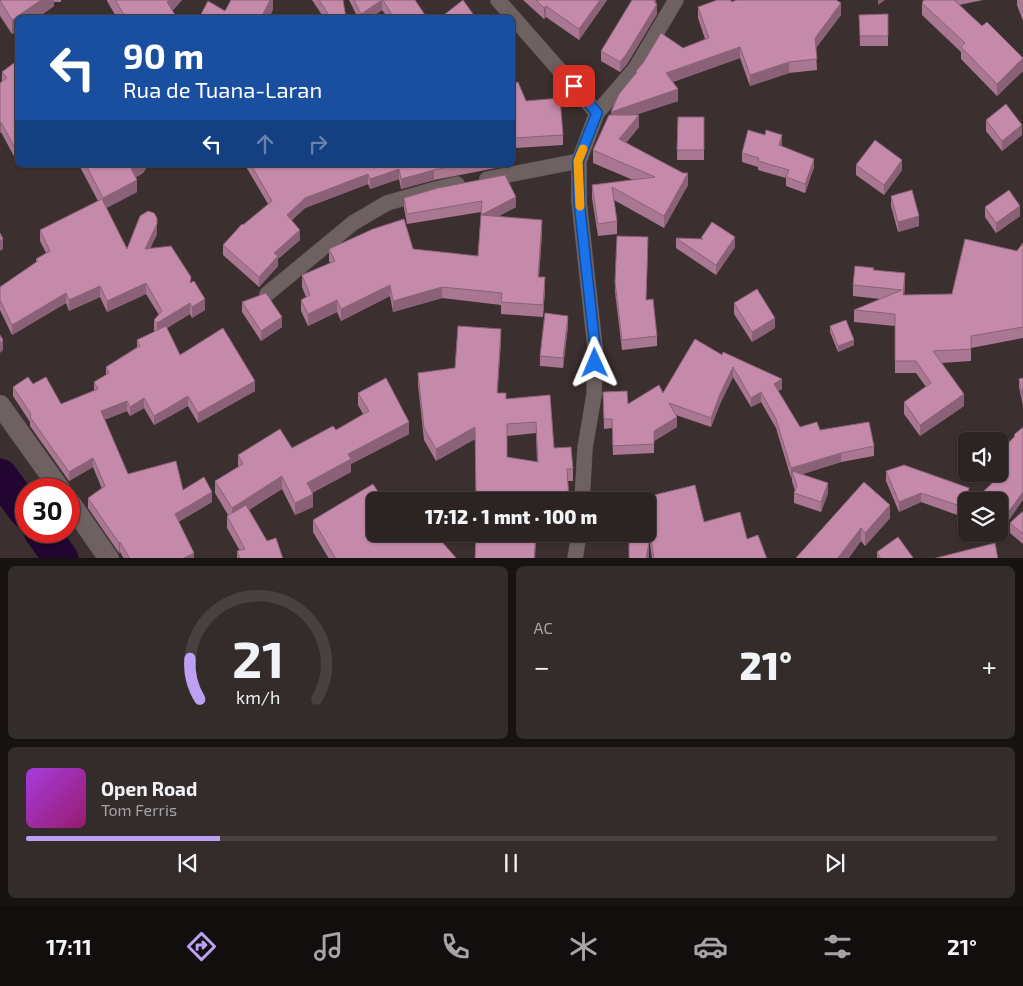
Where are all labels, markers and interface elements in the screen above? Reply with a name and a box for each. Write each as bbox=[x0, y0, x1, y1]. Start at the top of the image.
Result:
text: 90 m bbox=[123, 34, 204, 76]
icon: left bbox=[40, 35, 105, 100]
pin bbox=[553, 65, 595, 107]
icon: arrive bbox=[560, 72, 588, 100]
text: Rua de Tuana-Laran bbox=[123, 76, 322, 102]
icon: left bbox=[198, 130, 226, 158]
icon: ahead bbox=[251, 130, 279, 158]
icon: right bbox=[304, 130, 332, 158]
position arrow bbox=[568, 336, 620, 388]
map controls bbox=[958, 432, 1008, 542]
button: sound bbox=[958, 432, 1008, 482]
speed limit sign: 30 bbox=[15, 478, 80, 543]
button: layers bbox=[958, 492, 1008, 542]
text: 17:12 · 1 mnt · 100 m bbox=[425, 505, 597, 528]
text: AC bbox=[534, 618, 553, 637]
text: 21 bbox=[231, 626, 284, 688]
text: 21° bbox=[740, 642, 792, 688]
text: − bbox=[534, 649, 550, 683]
text: + bbox=[982, 649, 997, 683]
text: km/h bbox=[236, 686, 280, 708]
text: Open Road bbox=[101, 777, 197, 800]
text: Tom Ferris bbox=[101, 800, 177, 819]
icon: previous bbox=[174, 849, 202, 877]
icon: pause bbox=[497, 849, 525, 877]
icon: next bbox=[821, 849, 849, 877]
icon: directions bbox=[184, 929, 219, 964]
icon: music bbox=[311, 929, 346, 964]
icon: phone bbox=[438, 929, 473, 964]
icon: climate bbox=[566, 929, 601, 964]
icon: car bbox=[693, 929, 728, 964]
icon: filters bbox=[820, 929, 855, 964]
text: 17:11 bbox=[46, 933, 92, 959]
text: 21° bbox=[947, 933, 977, 959]

